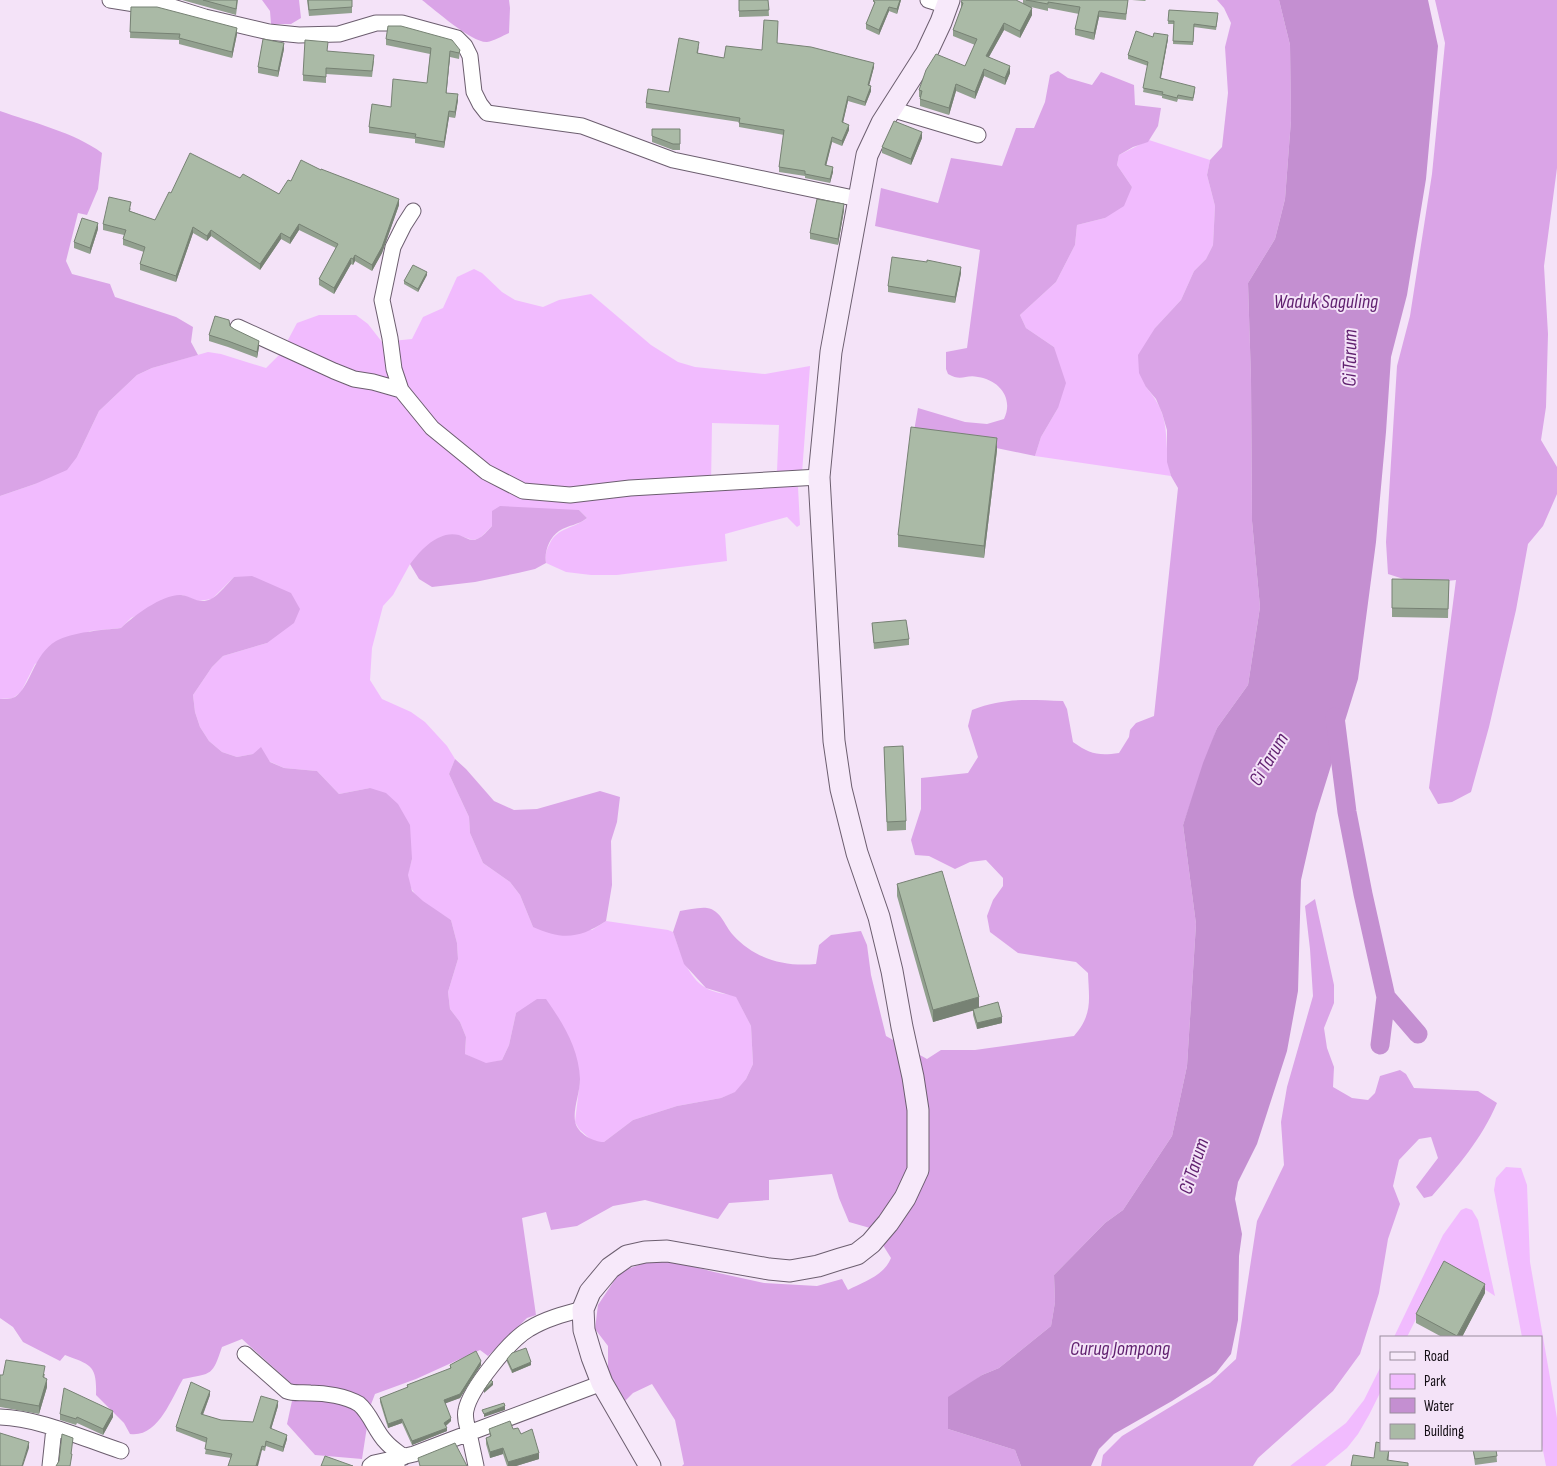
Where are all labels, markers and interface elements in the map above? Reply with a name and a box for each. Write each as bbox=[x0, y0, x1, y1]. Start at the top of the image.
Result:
water label: Waduk Saguling bbox=[1274, 290, 1378, 314]
water label: Ci Tarum bbox=[1338, 329, 1363, 387]
water label: Ci Tarum bbox=[1244, 728, 1294, 790]
water label: Ci Tarum bbox=[1174, 1135, 1214, 1197]
legend bbox=[1380, 1336, 1542, 1451]
water label: Curug Jompong bbox=[1070, 1337, 1170, 1361]
text: Road bbox=[1424, 1347, 1449, 1366]
text: Park bbox=[1424, 1372, 1446, 1391]
text: Water bbox=[1424, 1397, 1455, 1416]
text: Building bbox=[1424, 1422, 1464, 1441]

